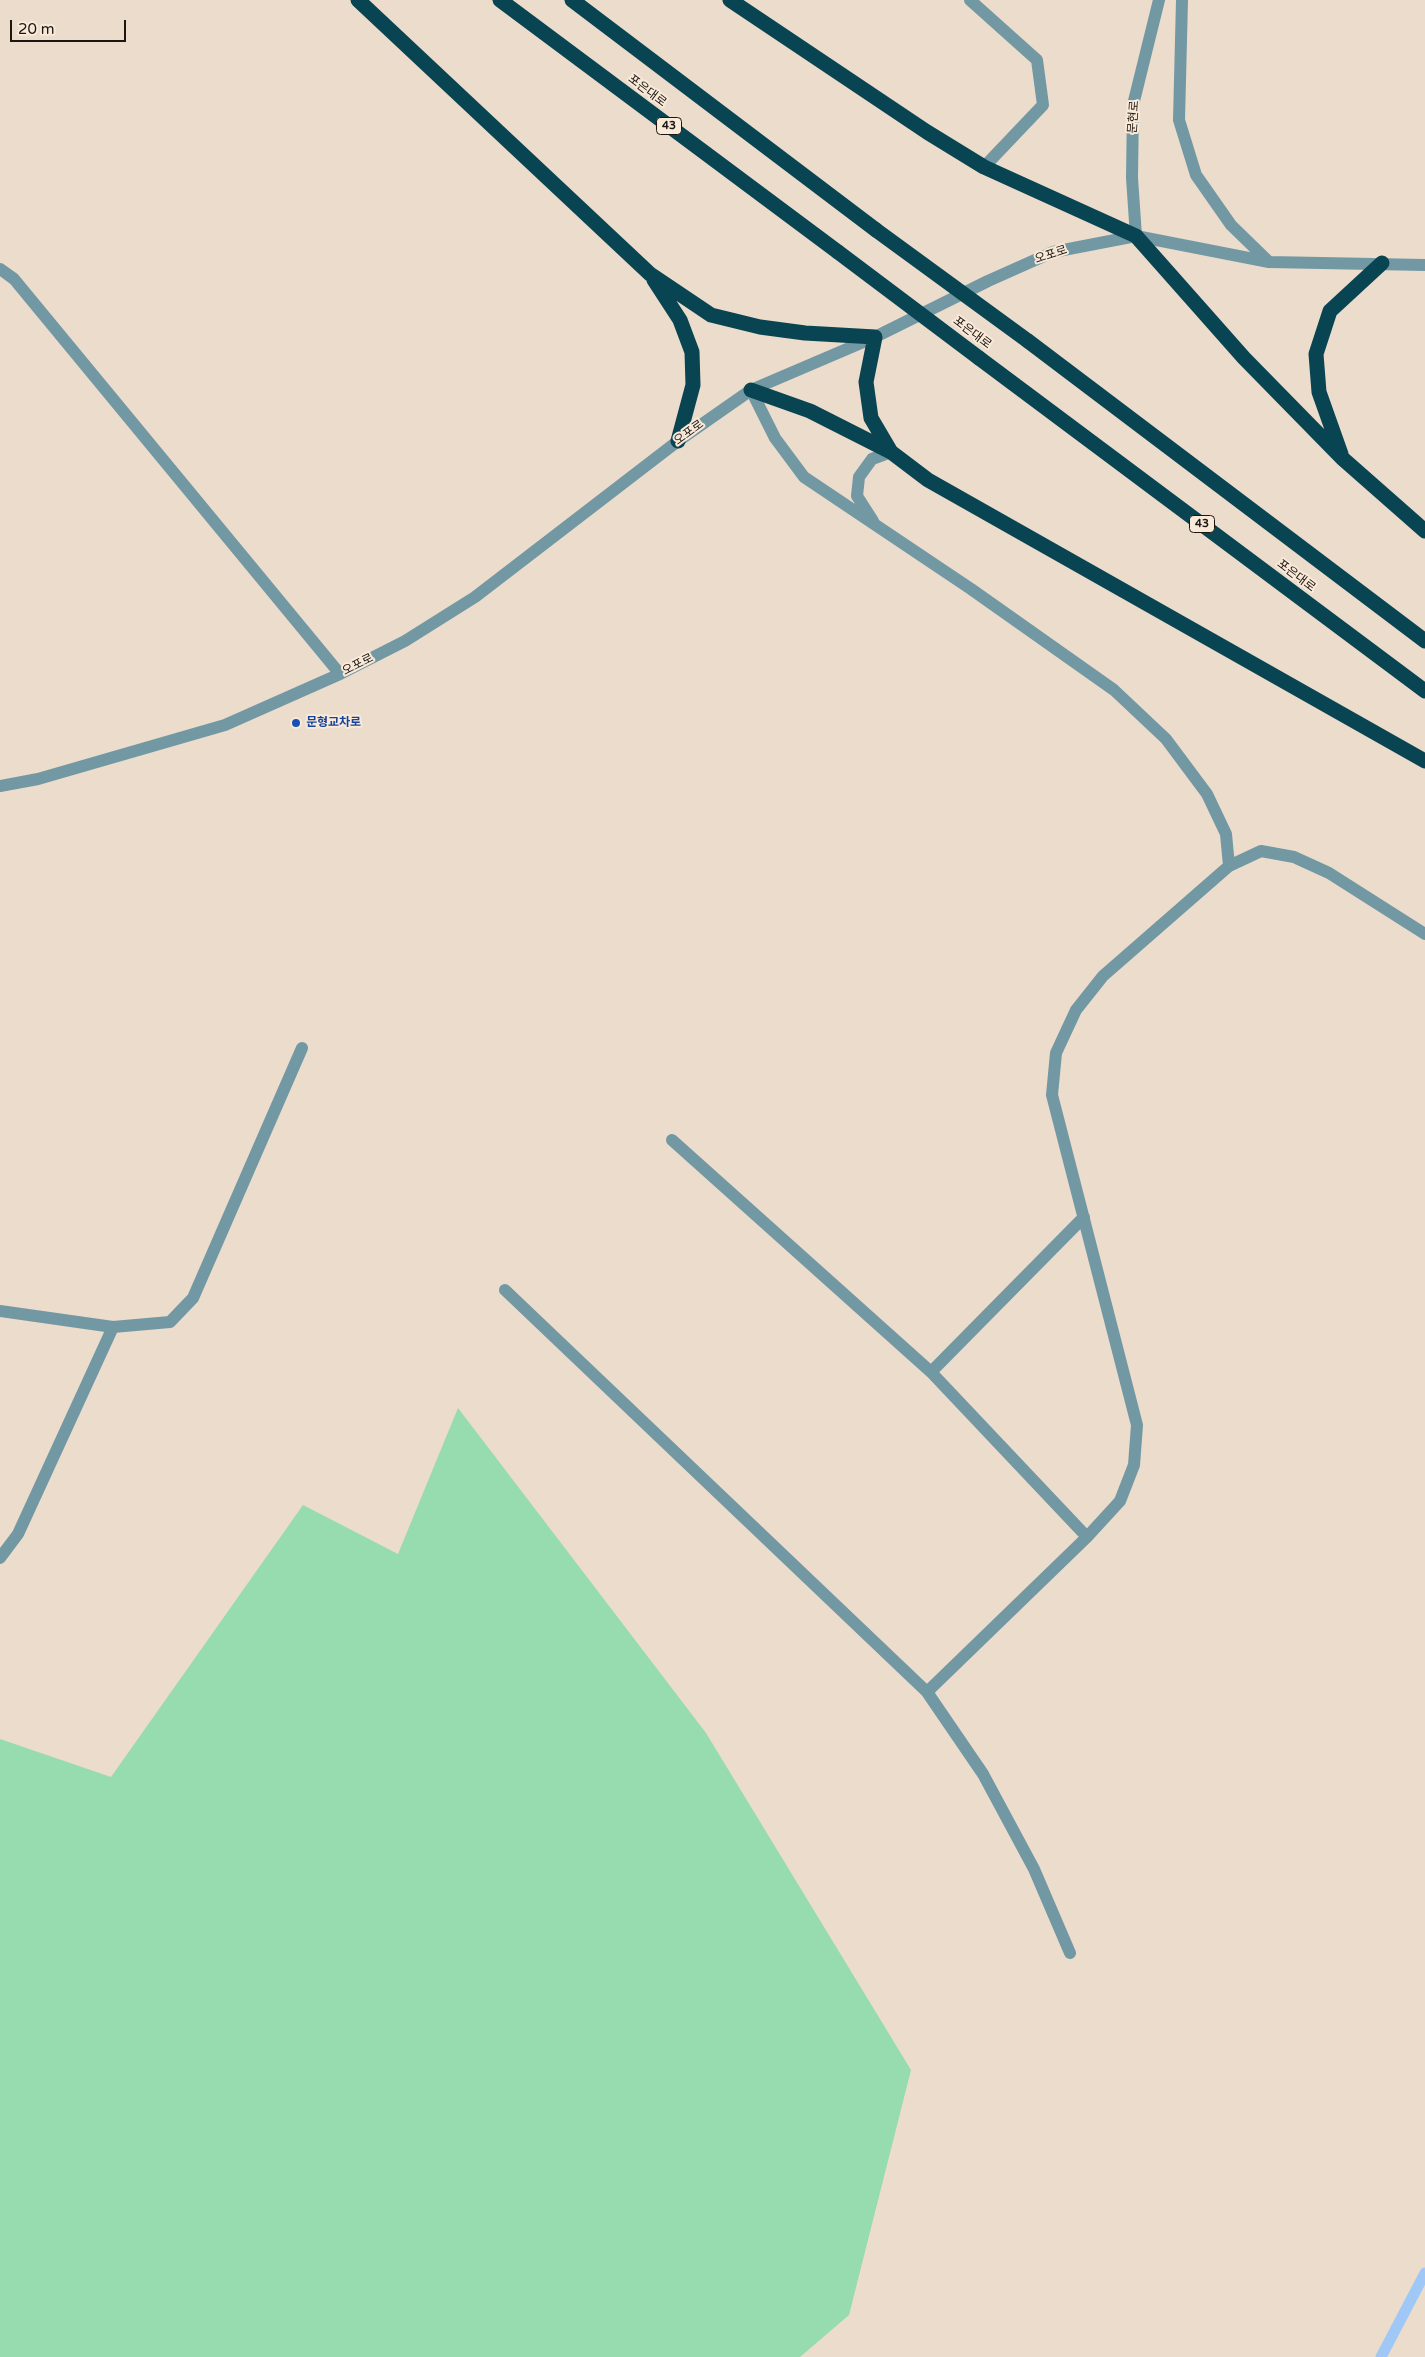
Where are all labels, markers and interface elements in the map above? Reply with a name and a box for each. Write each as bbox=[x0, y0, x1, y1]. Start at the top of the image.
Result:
scale bar bbox=[12, 10, 129, 42]
text: 20 m bbox=[18, 20, 55, 38]
street label: 포은대로 bbox=[625, 72, 669, 110]
street label: 문현로 bbox=[1126, 100, 1142, 134]
road number: 43 bbox=[656, 118, 682, 134]
street label: 오포로 bbox=[1033, 243, 1069, 267]
street label: 포은대로 bbox=[950, 314, 994, 352]
street label: 오포로 bbox=[671, 417, 707, 449]
road number: 43 bbox=[1190, 516, 1214, 532]
street label: 포은대로 bbox=[1274, 557, 1318, 595]
street label: 오포로 bbox=[340, 651, 376, 679]
place label: 문형교차로 bbox=[306, 716, 361, 730]
marker: 문형교차로 bbox=[290, 717, 302, 729]

